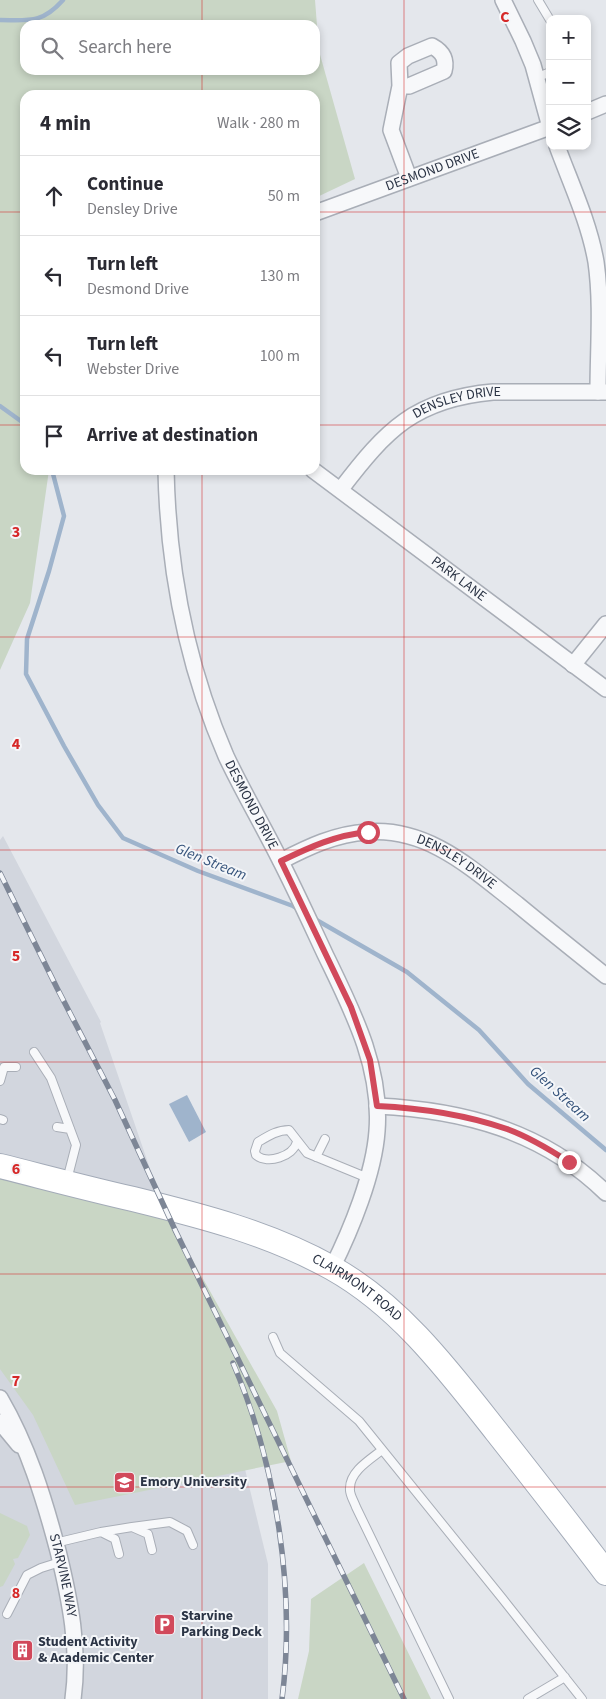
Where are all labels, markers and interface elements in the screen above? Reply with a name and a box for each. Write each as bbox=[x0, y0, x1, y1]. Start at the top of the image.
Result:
text: C bbox=[500, 6, 510, 28]
map controls bbox=[546, 15, 591, 150]
button: + bbox=[546, 15, 591, 60]
search box bbox=[20, 20, 320, 75]
icon: search bbox=[38, 34, 66, 62]
text: Search here bbox=[78, 34, 172, 61]
button: − bbox=[546, 60, 591, 105]
button: layers bbox=[546, 105, 591, 150]
text: 4 min bbox=[40, 108, 91, 138]
text: Walk · 280 m bbox=[217, 112, 300, 134]
street label: DESMOND DRIVE bbox=[383, 144, 482, 196]
text: Continue bbox=[87, 171, 164, 198]
icon: ahead bbox=[40, 182, 68, 210]
text: 50 m bbox=[268, 185, 300, 207]
text: Densley Drive bbox=[87, 198, 178, 220]
text: Turn left bbox=[87, 251, 158, 278]
icon: left bbox=[40, 262, 68, 290]
text: 130 m bbox=[260, 265, 300, 287]
text: Desmond Drive bbox=[87, 278, 189, 300]
text: Turn left bbox=[87, 331, 158, 358]
icon: left bbox=[40, 342, 68, 370]
text: 100 m bbox=[260, 345, 300, 367]
text: Webster Drive bbox=[87, 358, 179, 380]
street label: DENSLEY DRIVE bbox=[409, 382, 501, 424]
icon: arrive bbox=[40, 422, 68, 450]
text: Arrive at destination bbox=[87, 422, 258, 449]
text: 3 bbox=[12, 521, 20, 543]
street label: PARK LANE bbox=[427, 552, 491, 606]
text: 4 bbox=[12, 733, 21, 755]
street label: DESMOND DRIVE bbox=[219, 757, 283, 853]
route start bbox=[357, 821, 380, 844]
street label: DENSLEY DRIVE bbox=[414, 829, 501, 894]
water label: Glen Stream bbox=[172, 838, 250, 886]
text: 5 bbox=[12, 945, 20, 967]
water label: Glen Stream bbox=[525, 1061, 595, 1127]
route end bbox=[558, 1151, 581, 1174]
text: 6 bbox=[12, 1158, 20, 1180]
street label: CLAIRMONT ROAD bbox=[308, 1249, 407, 1326]
text: 7 bbox=[12, 1370, 20, 1392]
school or university icon: Emory University bbox=[112, 1470, 136, 1494]
place label: Emory University bbox=[140, 1472, 248, 1492]
street label: STARVINE WAY bbox=[44, 1531, 82, 1619]
text: 8 bbox=[12, 1582, 20, 1604]
place label: Starvine Parking Deck bbox=[181, 1606, 262, 1642]
parking icon: Starvine Parking Deck bbox=[153, 1612, 177, 1636]
place label: Student Activity & Academic Center bbox=[38, 1632, 154, 1668]
building icon: Student Activity & Academic Center bbox=[10, 1638, 34, 1662]

